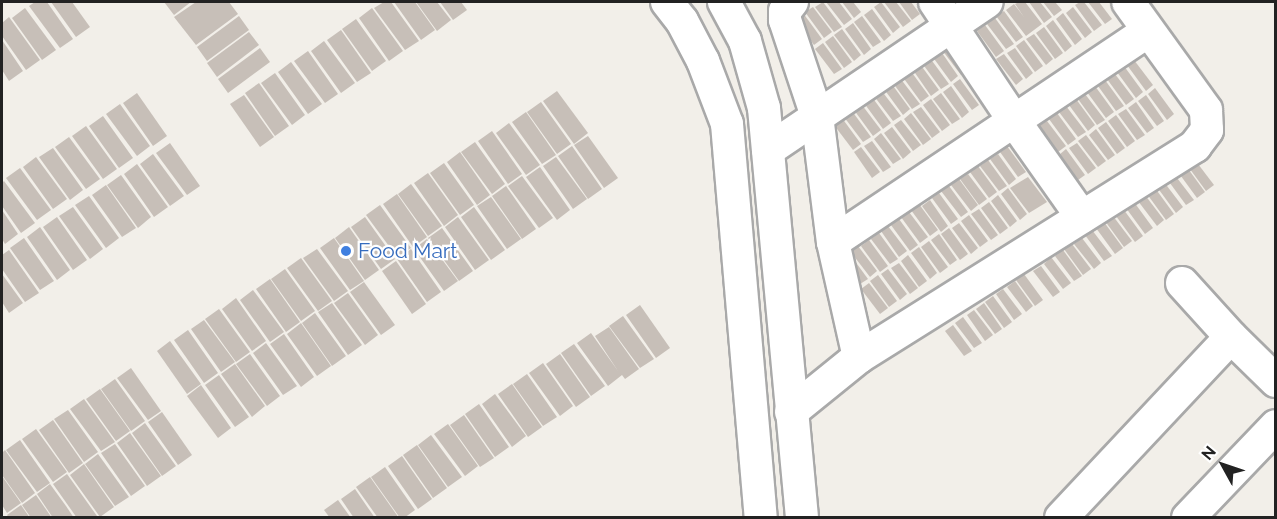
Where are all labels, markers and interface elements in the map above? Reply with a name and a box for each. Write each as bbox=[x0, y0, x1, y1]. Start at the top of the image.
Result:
place label: Food Mart bbox=[358, 238, 457, 264]
marker: Food Mart bbox=[339, 244, 353, 258]
north arrow bbox=[1193, 435, 1253, 495]
text: N bbox=[1198, 442, 1220, 464]

